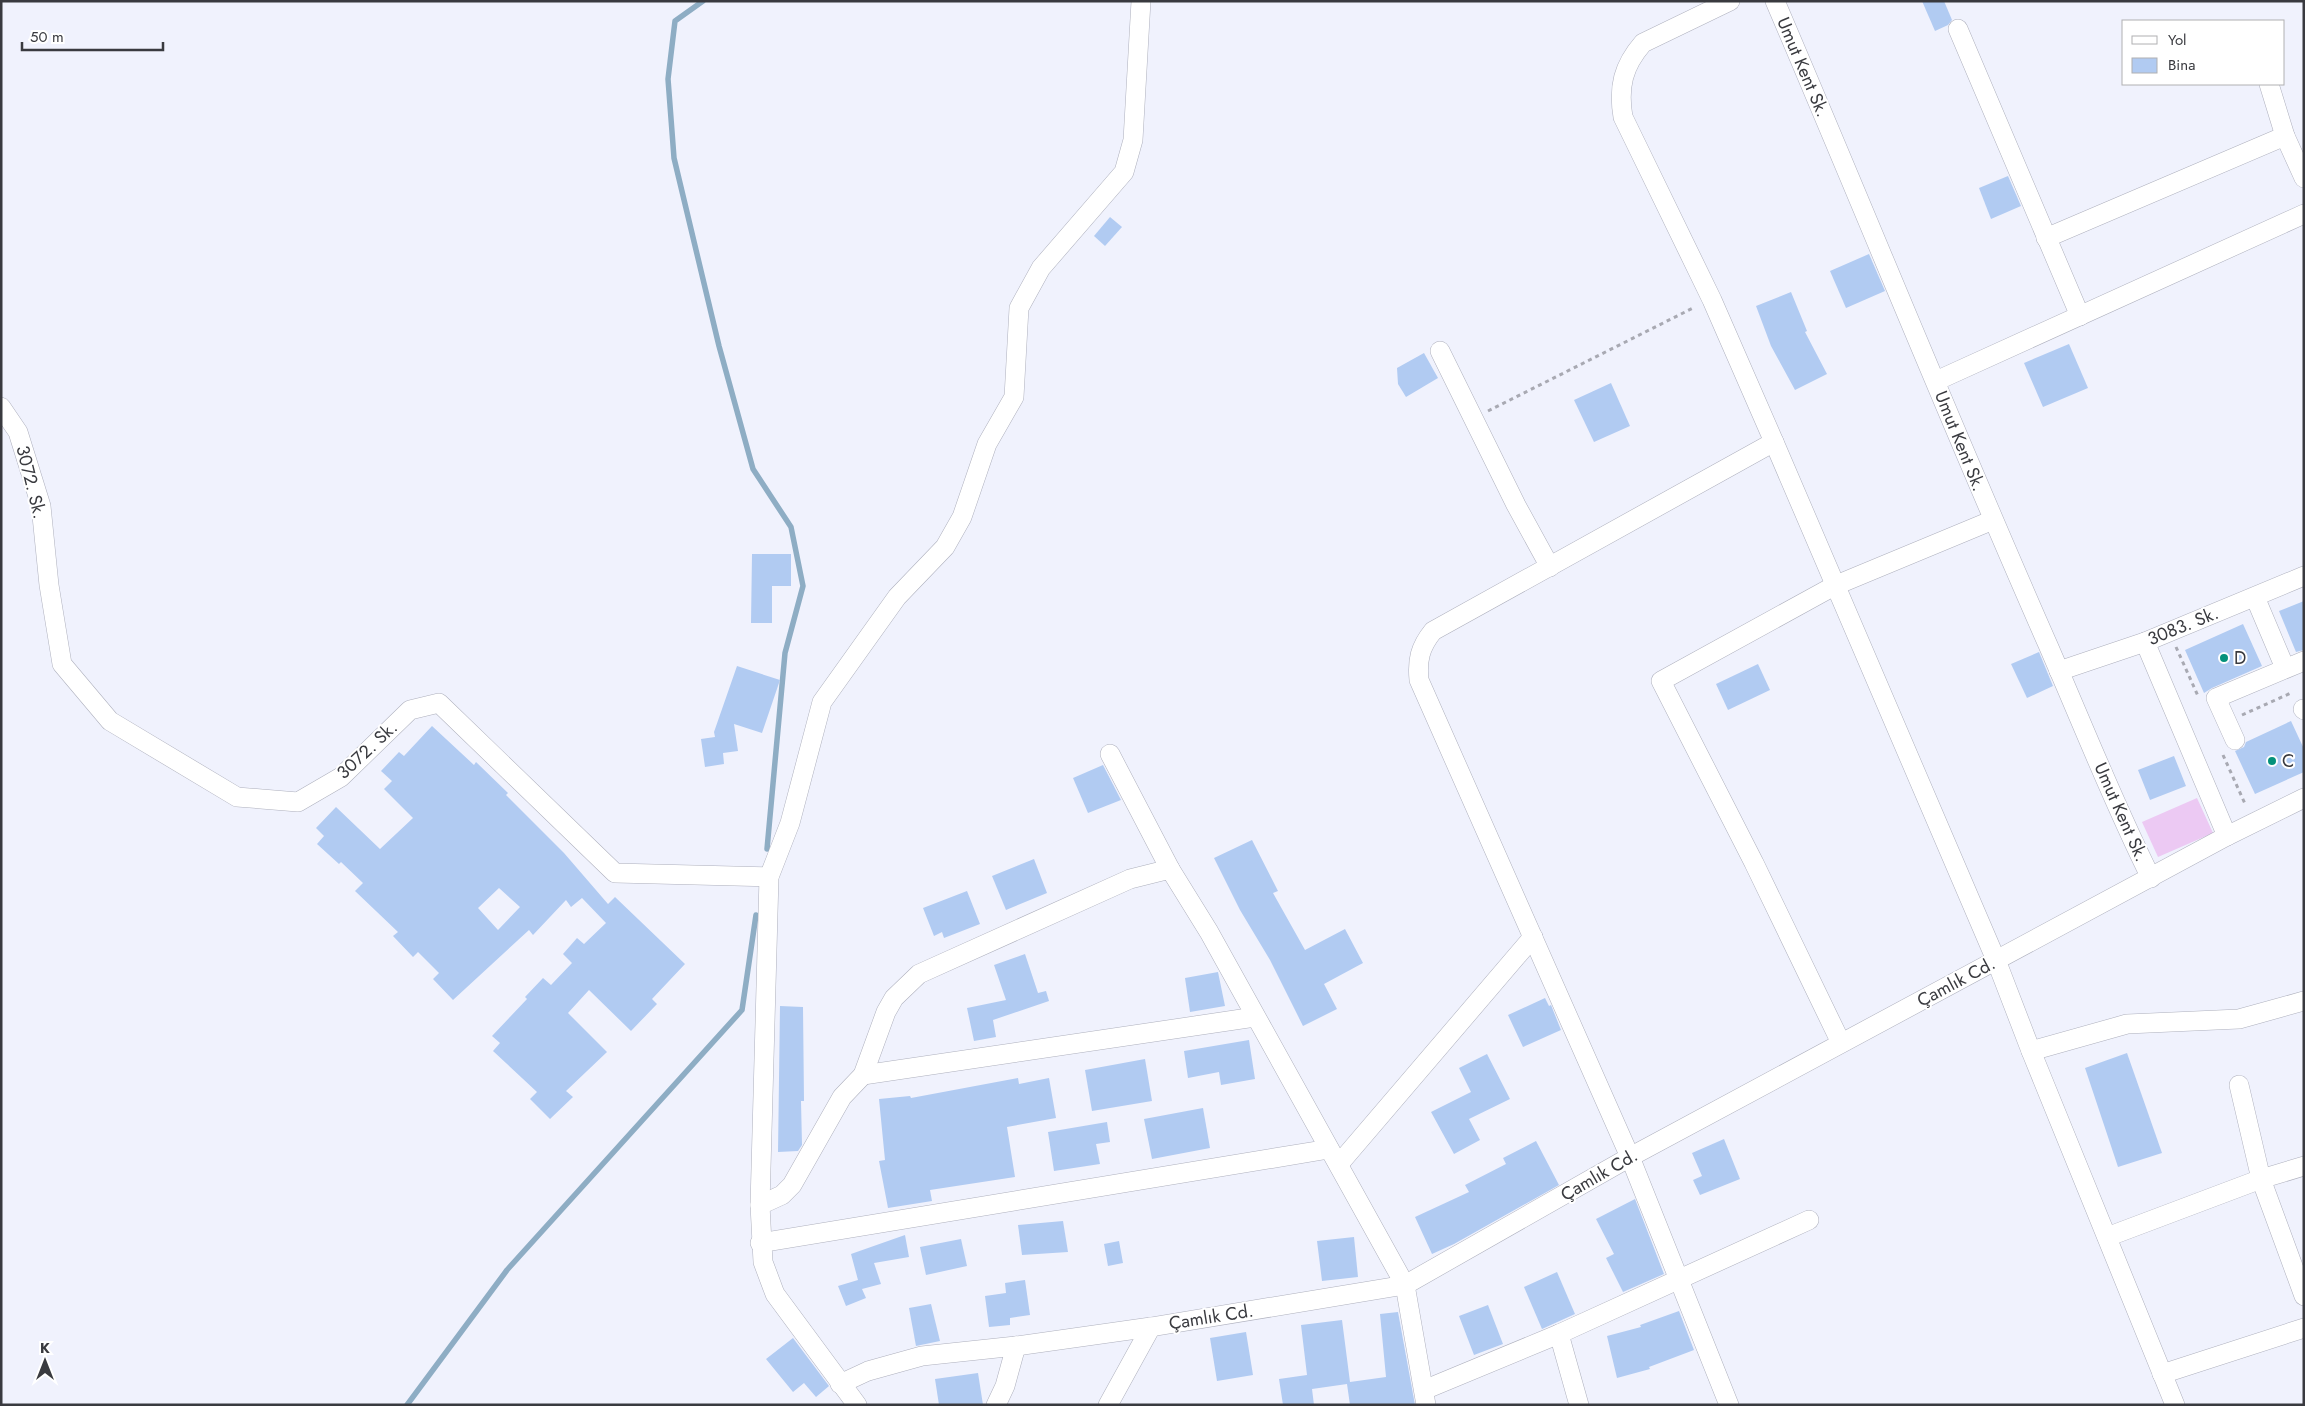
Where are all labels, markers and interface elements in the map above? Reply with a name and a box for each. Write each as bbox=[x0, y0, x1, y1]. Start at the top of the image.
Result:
street label: Umut Kent Sk. bbox=[1770, 13, 1836, 121]
scale bar bbox=[22, 20, 164, 52]
legend bbox=[2122, 20, 2285, 85]
text: 50 m bbox=[30, 26, 64, 48]
text: Yol bbox=[2168, 29, 2187, 51]
text: Bina bbox=[2168, 54, 2195, 76]
street label: Umut Kent Sk. bbox=[1928, 387, 1992, 495]
street label: 3072. Sk. bbox=[9, 443, 53, 521]
street label: 3083. Sk. bbox=[2144, 600, 2222, 652]
place label: D bbox=[2234, 645, 2246, 671]
marker: D bbox=[2218, 652, 2230, 664]
street label: 3072. Sk. bbox=[331, 715, 403, 785]
place label: C bbox=[2282, 748, 2294, 774]
marker: C bbox=[2266, 755, 2278, 767]
street label: Umut Kent Sk. bbox=[2088, 758, 2154, 866]
street label: Çamlık Cd. bbox=[1912, 951, 2000, 1013]
street label: Çamlık Cd. bbox=[1556, 1142, 1642, 1208]
street label: Çamlık Cd. bbox=[1167, 1297, 1255, 1337]
north arrow bbox=[20, 1336, 70, 1386]
text: K bbox=[40, 1338, 50, 1358]

